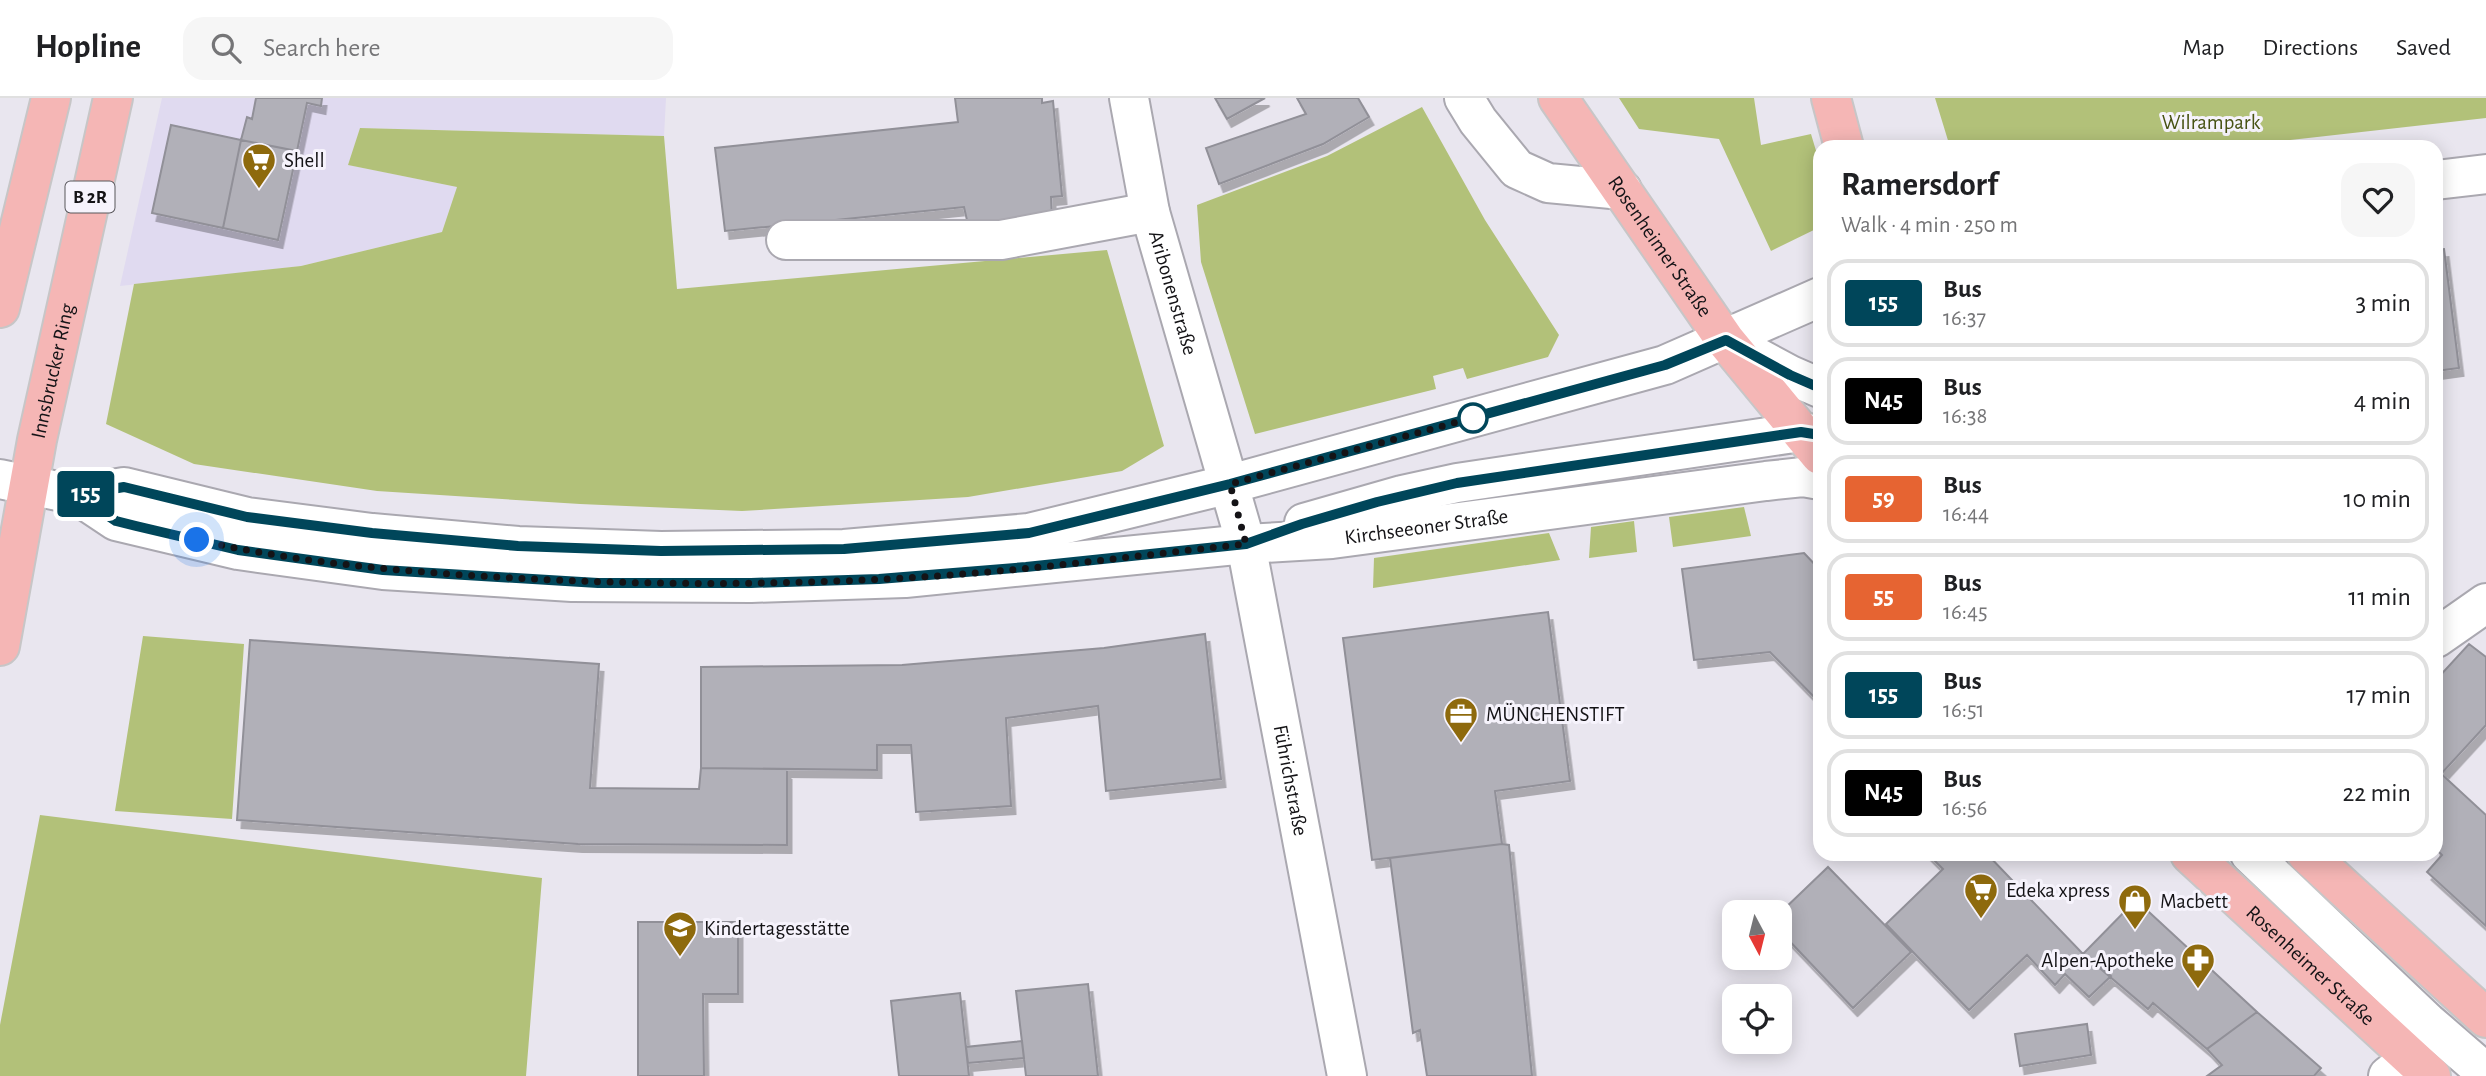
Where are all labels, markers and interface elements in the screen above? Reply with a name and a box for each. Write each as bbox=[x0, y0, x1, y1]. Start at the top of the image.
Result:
search box bbox=[183, 17, 673, 80]
icon: search bbox=[207, 29, 245, 67]
text: Hopline bbox=[35, 31, 141, 64]
text: Search here bbox=[263, 35, 381, 61]
text: Map bbox=[2182, 36, 2224, 60]
text: Directions bbox=[2262, 36, 2358, 60]
text: Saved bbox=[2396, 36, 2451, 60]
park label: Wilrampark bbox=[2162, 112, 2261, 133]
supermarket icon: Shell bbox=[240, 141, 278, 190]
place label: Shell bbox=[284, 150, 325, 171]
button: heart bbox=[2341, 163, 2415, 237]
text: Ramersdorf bbox=[1841, 169, 1998, 202]
street label: Rosenheimer Straße bbox=[1604, 172, 1716, 321]
road number: B 2R bbox=[66, 181, 114, 212]
text: Walk · 4 min · 250 m bbox=[1841, 214, 2018, 237]
street label: Aribonenstraße bbox=[1145, 228, 1201, 357]
text: Bus bbox=[1943, 276, 1982, 302]
text: 3 min bbox=[2355, 290, 2411, 316]
text: 155 bbox=[1869, 291, 1898, 315]
street label: Innsbrucker Ring bbox=[27, 301, 78, 441]
text: 16:37 bbox=[1943, 307, 1986, 330]
text: Bus bbox=[1943, 374, 1982, 400]
text: 4 min bbox=[2354, 388, 2411, 414]
text: N45 bbox=[1864, 389, 1903, 413]
unlabelled marker bbox=[1458, 403, 1488, 433]
text: 16:38 bbox=[1943, 405, 1987, 428]
line badge: 155 bbox=[46, 471, 126, 517]
text: Bus bbox=[1943, 472, 1982, 498]
text: 155 bbox=[71, 482, 101, 506]
text: 10 min bbox=[2344, 486, 2411, 512]
text: 59 bbox=[1873, 487, 1894, 511]
text: 16:44 bbox=[1943, 503, 1989, 526]
street label: Kirchseeoner Straße bbox=[1343, 505, 1509, 548]
your location bbox=[179, 522, 214, 557]
text: Bus bbox=[1943, 570, 1982, 596]
text: 11 min bbox=[2348, 584, 2411, 610]
text: 55 bbox=[1873, 585, 1894, 609]
text: 16:45 bbox=[1943, 601, 1988, 624]
text: Bus bbox=[1943, 668, 1982, 694]
text: 17 min bbox=[2346, 682, 2411, 708]
text: 155 bbox=[1869, 683, 1898, 707]
office icon: MÜNCHENSTIFT bbox=[1442, 695, 1480, 744]
text: 16:51 bbox=[1943, 699, 1985, 722]
place label: MÜNCHENSTIFT bbox=[1486, 703, 1625, 725]
street label: Führichstraße bbox=[1270, 723, 1312, 838]
text: Bus bbox=[1943, 766, 1982, 792]
text: 22 min bbox=[2343, 780, 2411, 806]
text: N45 bbox=[1864, 781, 1903, 805]
text: 16:56 bbox=[1943, 797, 1987, 820]
supermarket icon: Edeka xpress bbox=[1962, 871, 2000, 920]
place label: Edeka xpress bbox=[2006, 880, 2110, 901]
shop icon: Macbett bbox=[2116, 882, 2154, 931]
place label: Macbett bbox=[2160, 891, 2228, 912]
north arrow bbox=[1722, 900, 1792, 970]
map controls bbox=[1722, 900, 1792, 1054]
street label: Rosenheimer Straße bbox=[2242, 901, 2379, 1029]
school or university icon: Kindertagesstätte bbox=[661, 909, 699, 958]
place label: Kindertagesstätte bbox=[704, 918, 850, 939]
pharmacy icon: Alpen-Apotheke bbox=[2179, 941, 2217, 990]
place label: Alpen-Apotheke bbox=[2041, 950, 2174, 971]
button: locate bbox=[1722, 984, 1792, 1054]

